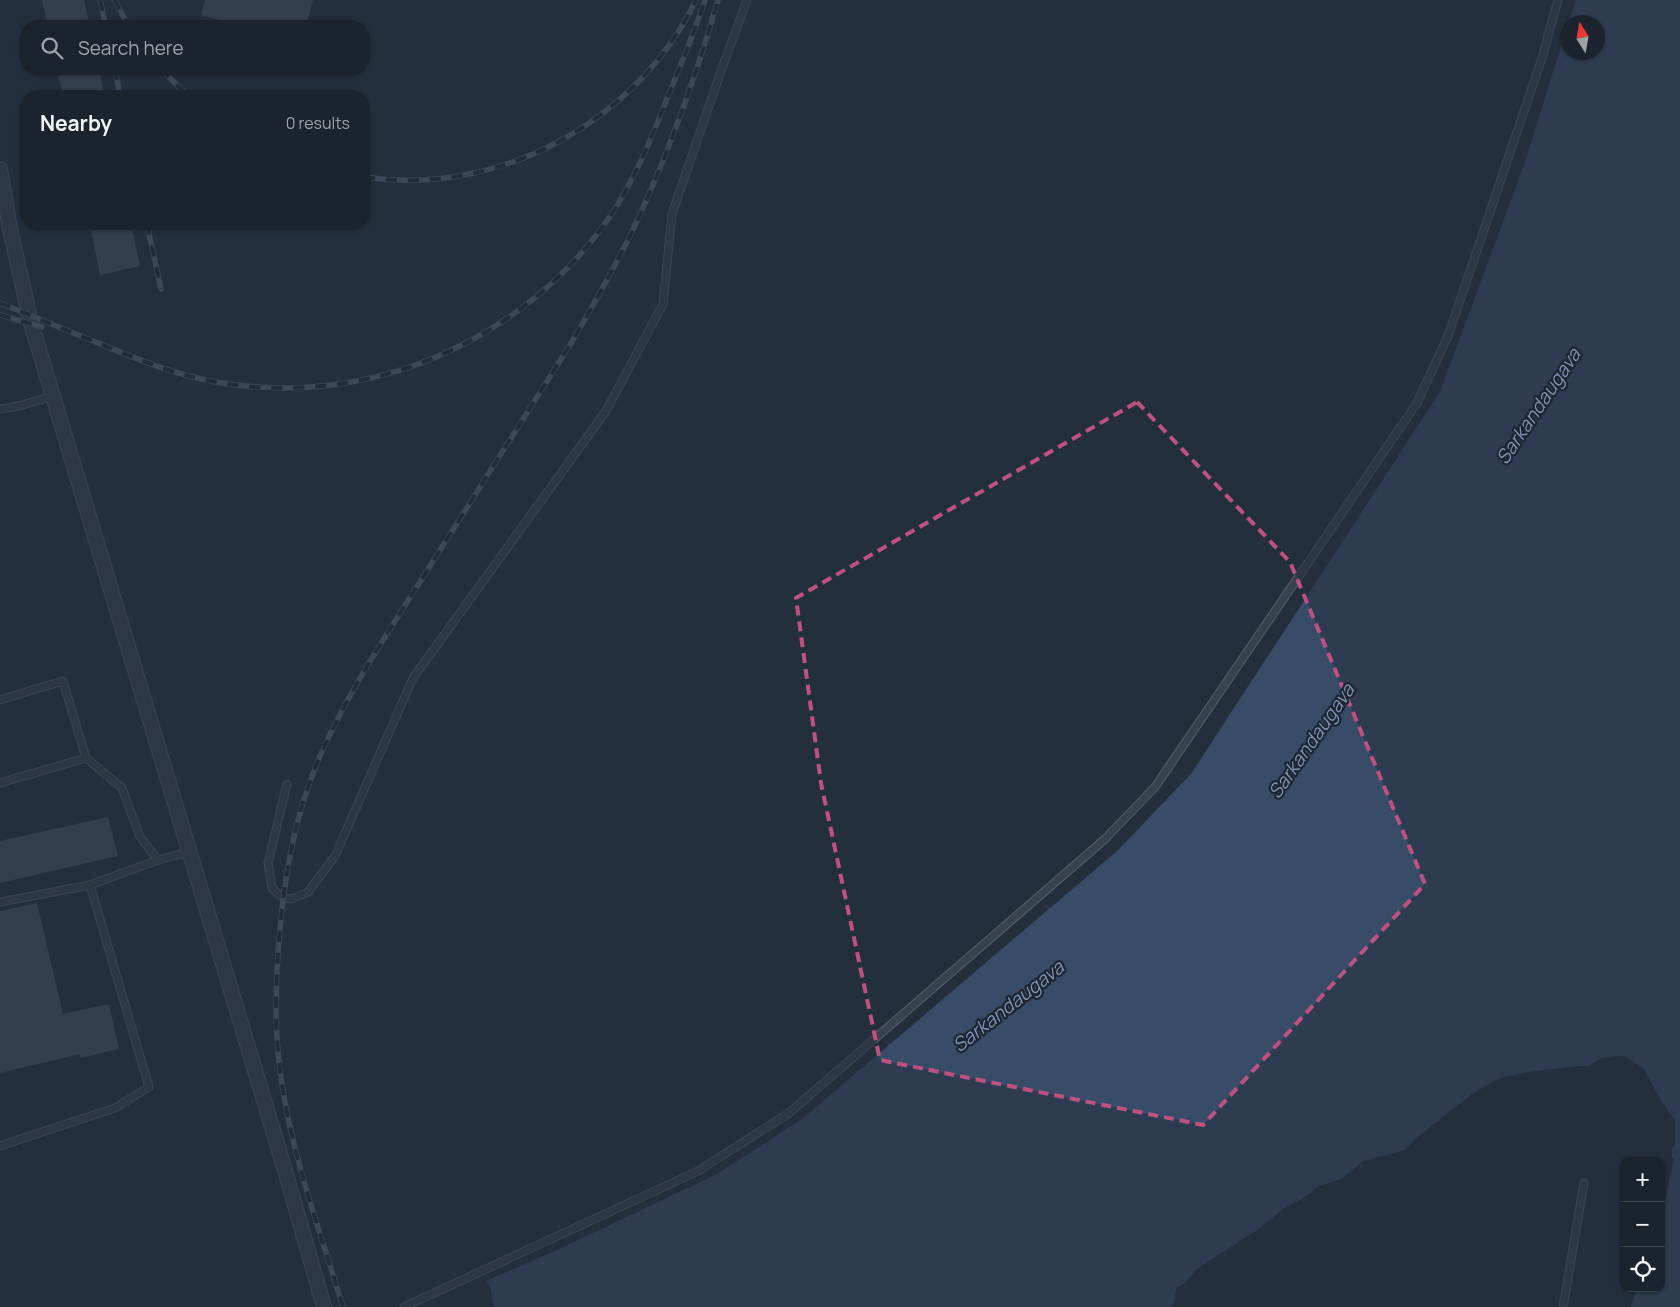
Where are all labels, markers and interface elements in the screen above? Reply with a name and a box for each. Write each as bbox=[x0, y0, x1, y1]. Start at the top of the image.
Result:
north arrow bbox=[1560, 15, 1605, 60]
search box bbox=[20, 20, 370, 75]
icon: search bbox=[38, 34, 66, 62]
text: Search here bbox=[78, 35, 184, 61]
text: Nearby bbox=[40, 109, 112, 137]
text: 0 results bbox=[286, 112, 350, 134]
water label: Sarkandaugava bbox=[1490, 342, 1587, 469]
water label: Sarkandaugava bbox=[1262, 677, 1361, 804]
water label: Sarkandaugava bbox=[947, 953, 1070, 1058]
map controls bbox=[1620, 1157, 1665, 1292]
button: + bbox=[1620, 1157, 1665, 1202]
button: − bbox=[1620, 1202, 1665, 1247]
button: locate bbox=[1620, 1247, 1665, 1292]

